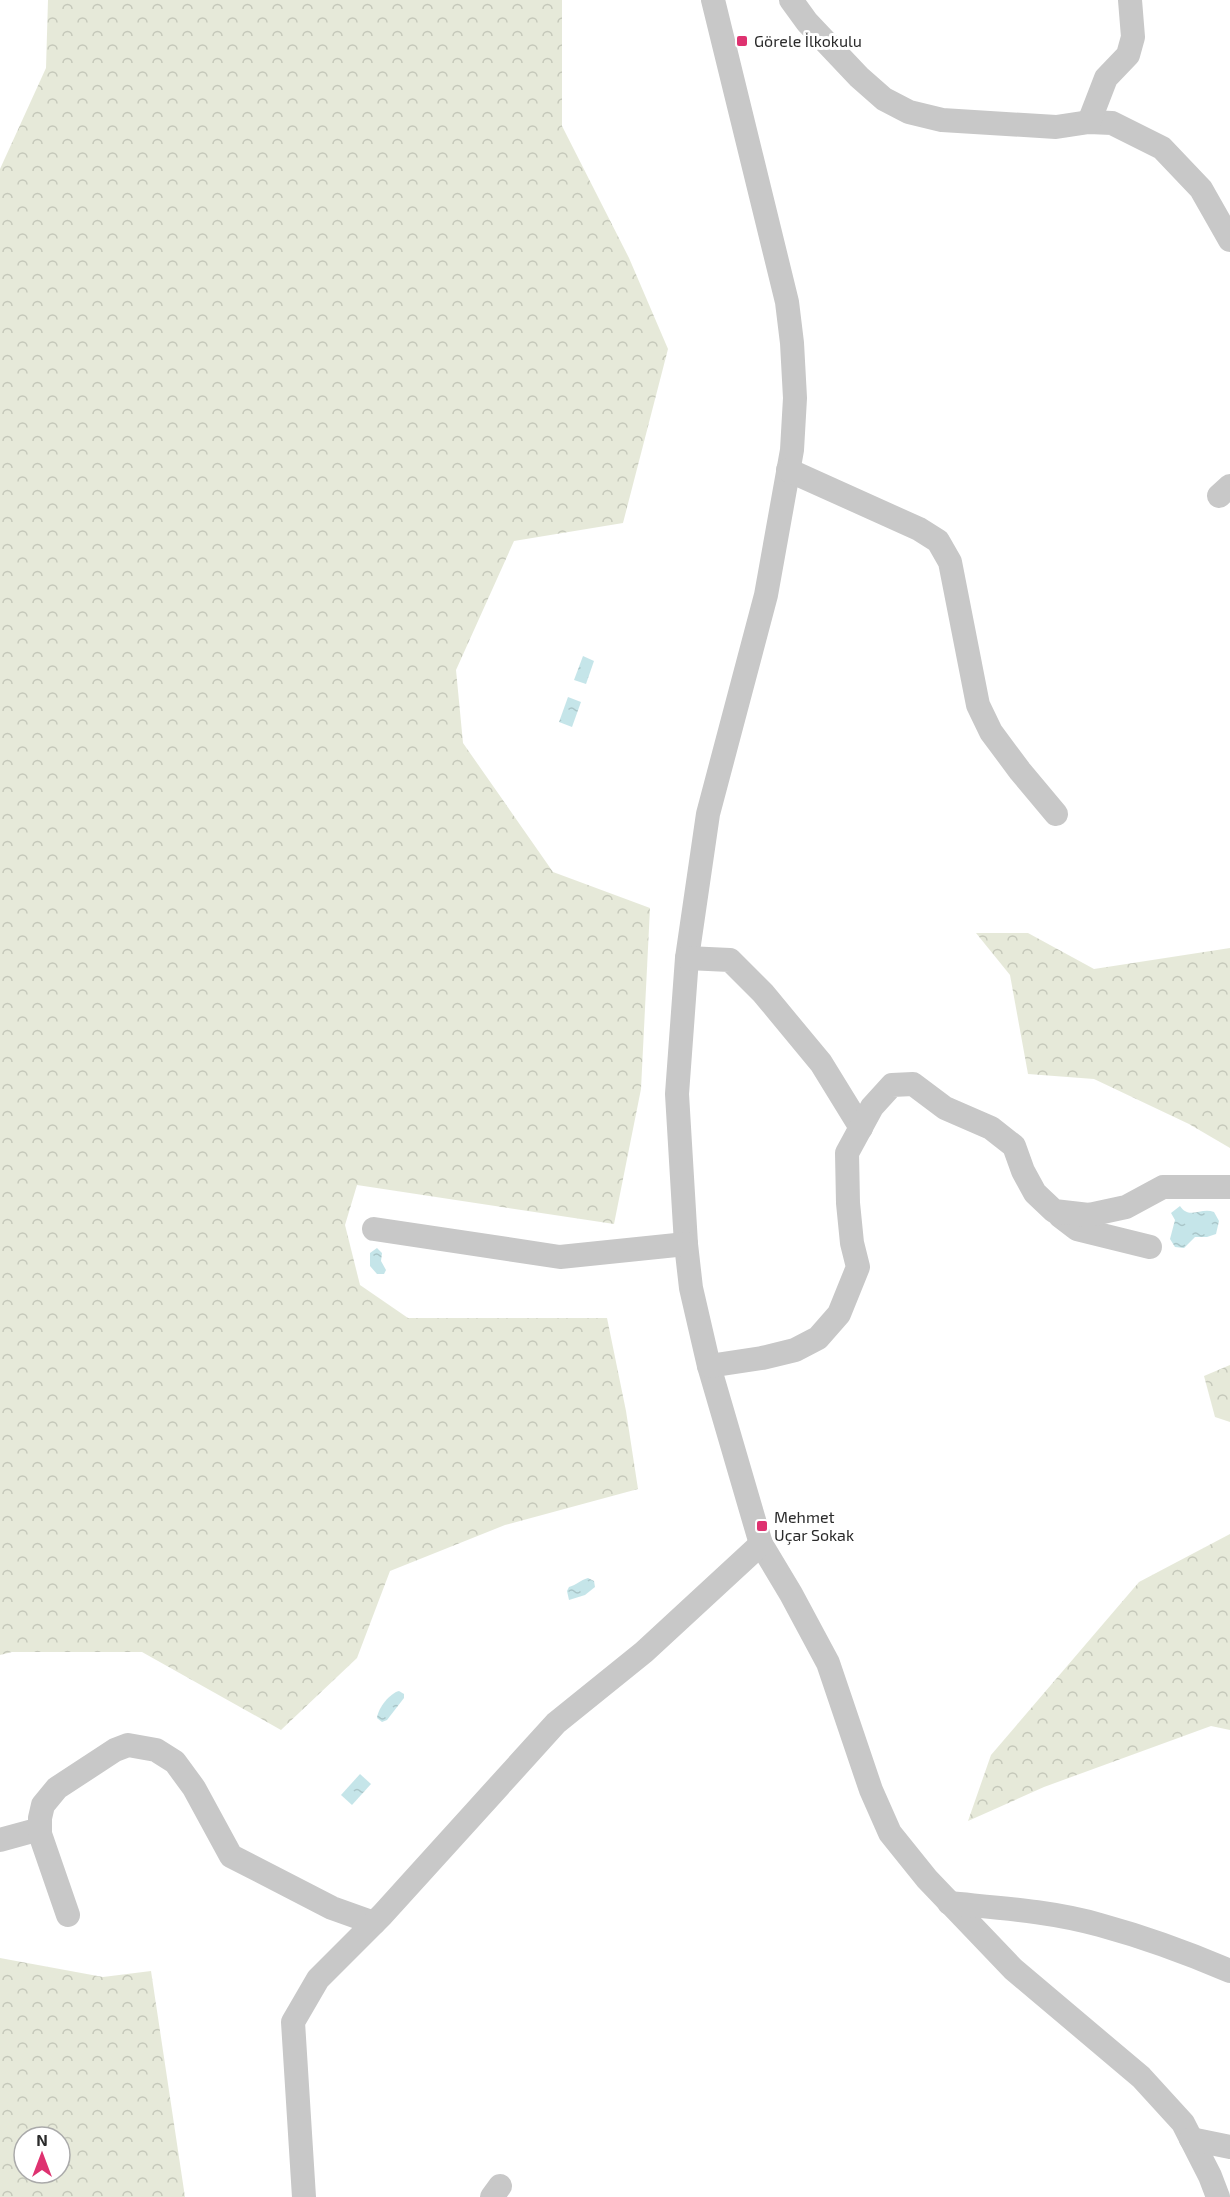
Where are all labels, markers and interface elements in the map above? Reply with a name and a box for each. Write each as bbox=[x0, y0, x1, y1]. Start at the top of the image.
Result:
place label: Görele İlkokulu bbox=[754, 31, 862, 50]
marker: Görele İlkokulu bbox=[735, 34, 749, 48]
place label: Mehmet Uçar Sokak bbox=[774, 1507, 854, 1545]
marker: Mehmet Uçar Sokak bbox=[755, 1519, 769, 1533]
north arrow bbox=[12, 2125, 72, 2185]
text: N bbox=[36, 2130, 48, 2149]

